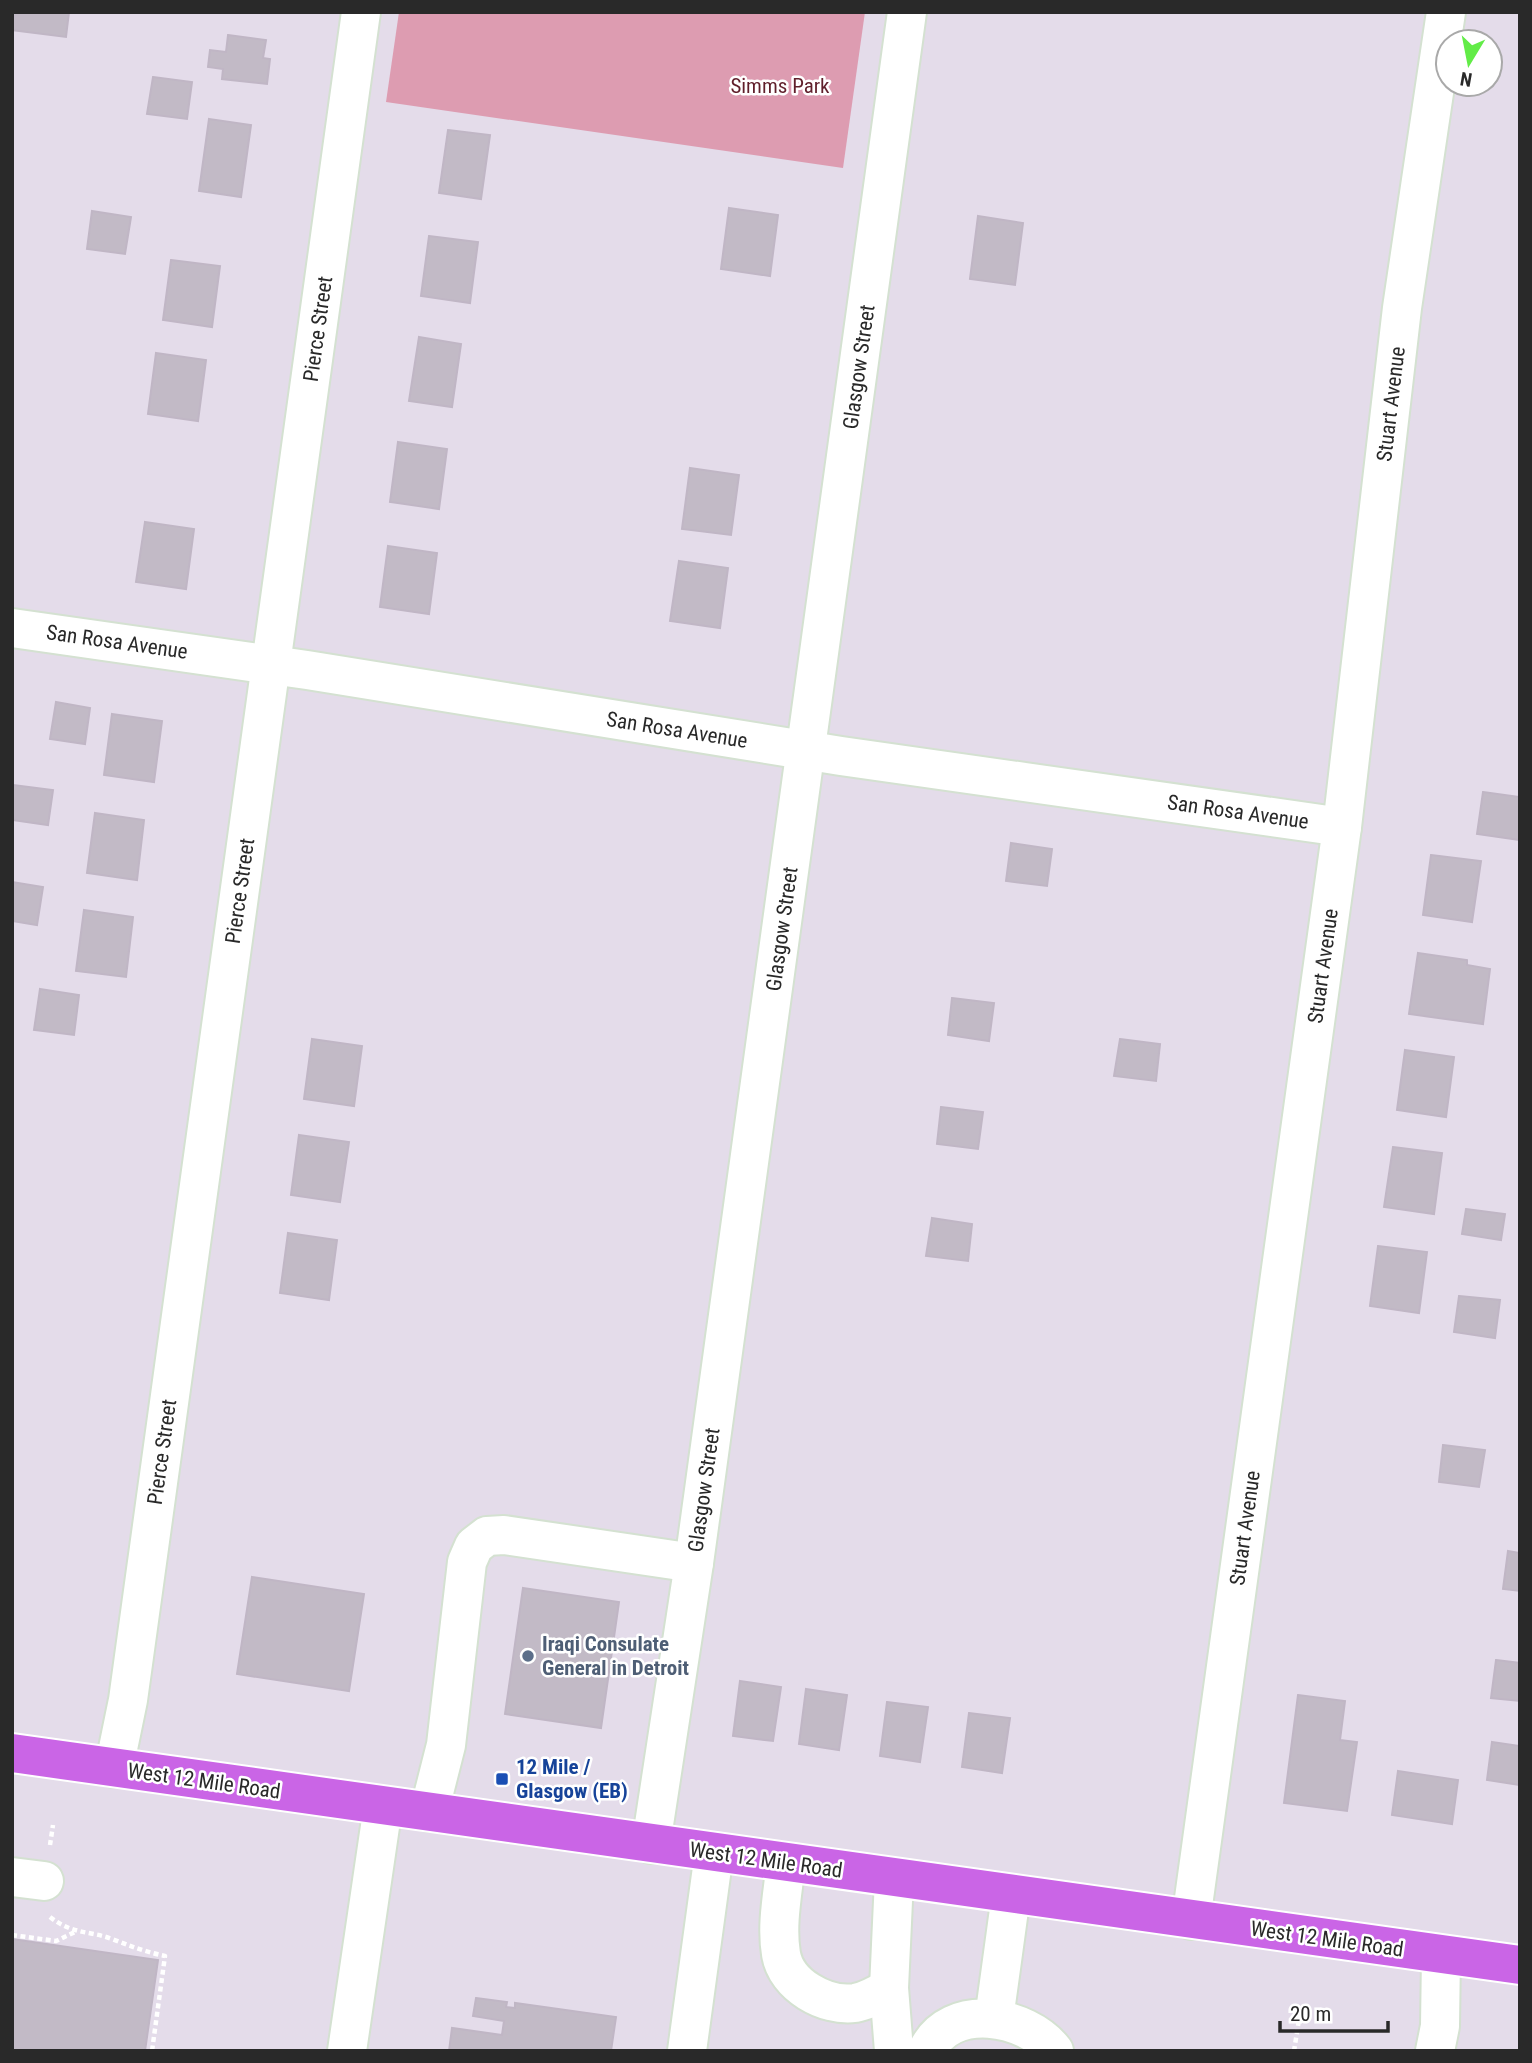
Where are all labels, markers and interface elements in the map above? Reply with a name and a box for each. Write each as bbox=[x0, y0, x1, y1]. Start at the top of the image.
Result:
north arrow bbox=[1434, 28, 1504, 98]
text: N bbox=[1458, 67, 1474, 92]
park label: Simms Park bbox=[730, 74, 830, 98]
street label: Pierce Street bbox=[299, 275, 337, 383]
street label: Glasgow Street bbox=[838, 303, 880, 431]
street label: Stuart Avenue bbox=[1372, 345, 1410, 463]
street label: San Rosa Avenue bbox=[45, 620, 189, 664]
street label: San Rosa Avenue bbox=[605, 707, 749, 753]
street label: San Rosa Avenue bbox=[1166, 790, 1310, 834]
street label: Pierce Street bbox=[221, 837, 259, 945]
street label: Glasgow Street bbox=[761, 865, 803, 993]
street label: Stuart Avenue bbox=[1303, 907, 1343, 1025]
street label: Pierce Street bbox=[143, 1398, 181, 1506]
street label: Glasgow Street bbox=[683, 1426, 725, 1554]
street label: Stuart Avenue bbox=[1225, 1469, 1265, 1587]
place label: Iraqi Consulate General in Detroit bbox=[542, 1632, 689, 1680]
marker: Iraqi Consulate General in Detroit bbox=[520, 1648, 536, 1664]
place label: 12 Mile / Glasgow (EB) bbox=[516, 1755, 628, 1803]
street label: West 12 Mile Road bbox=[126, 1758, 282, 1804]
marker: 12 Mile / Glasgow (EB) bbox=[494, 1771, 510, 1787]
street label: West 12 Mile Road bbox=[688, 1837, 844, 1883]
street label: West 12 Mile Road bbox=[1249, 1916, 1405, 1962]
scale bar bbox=[1280, 1990, 1388, 2034]
text: 20 m bbox=[1290, 2002, 1331, 2026]

